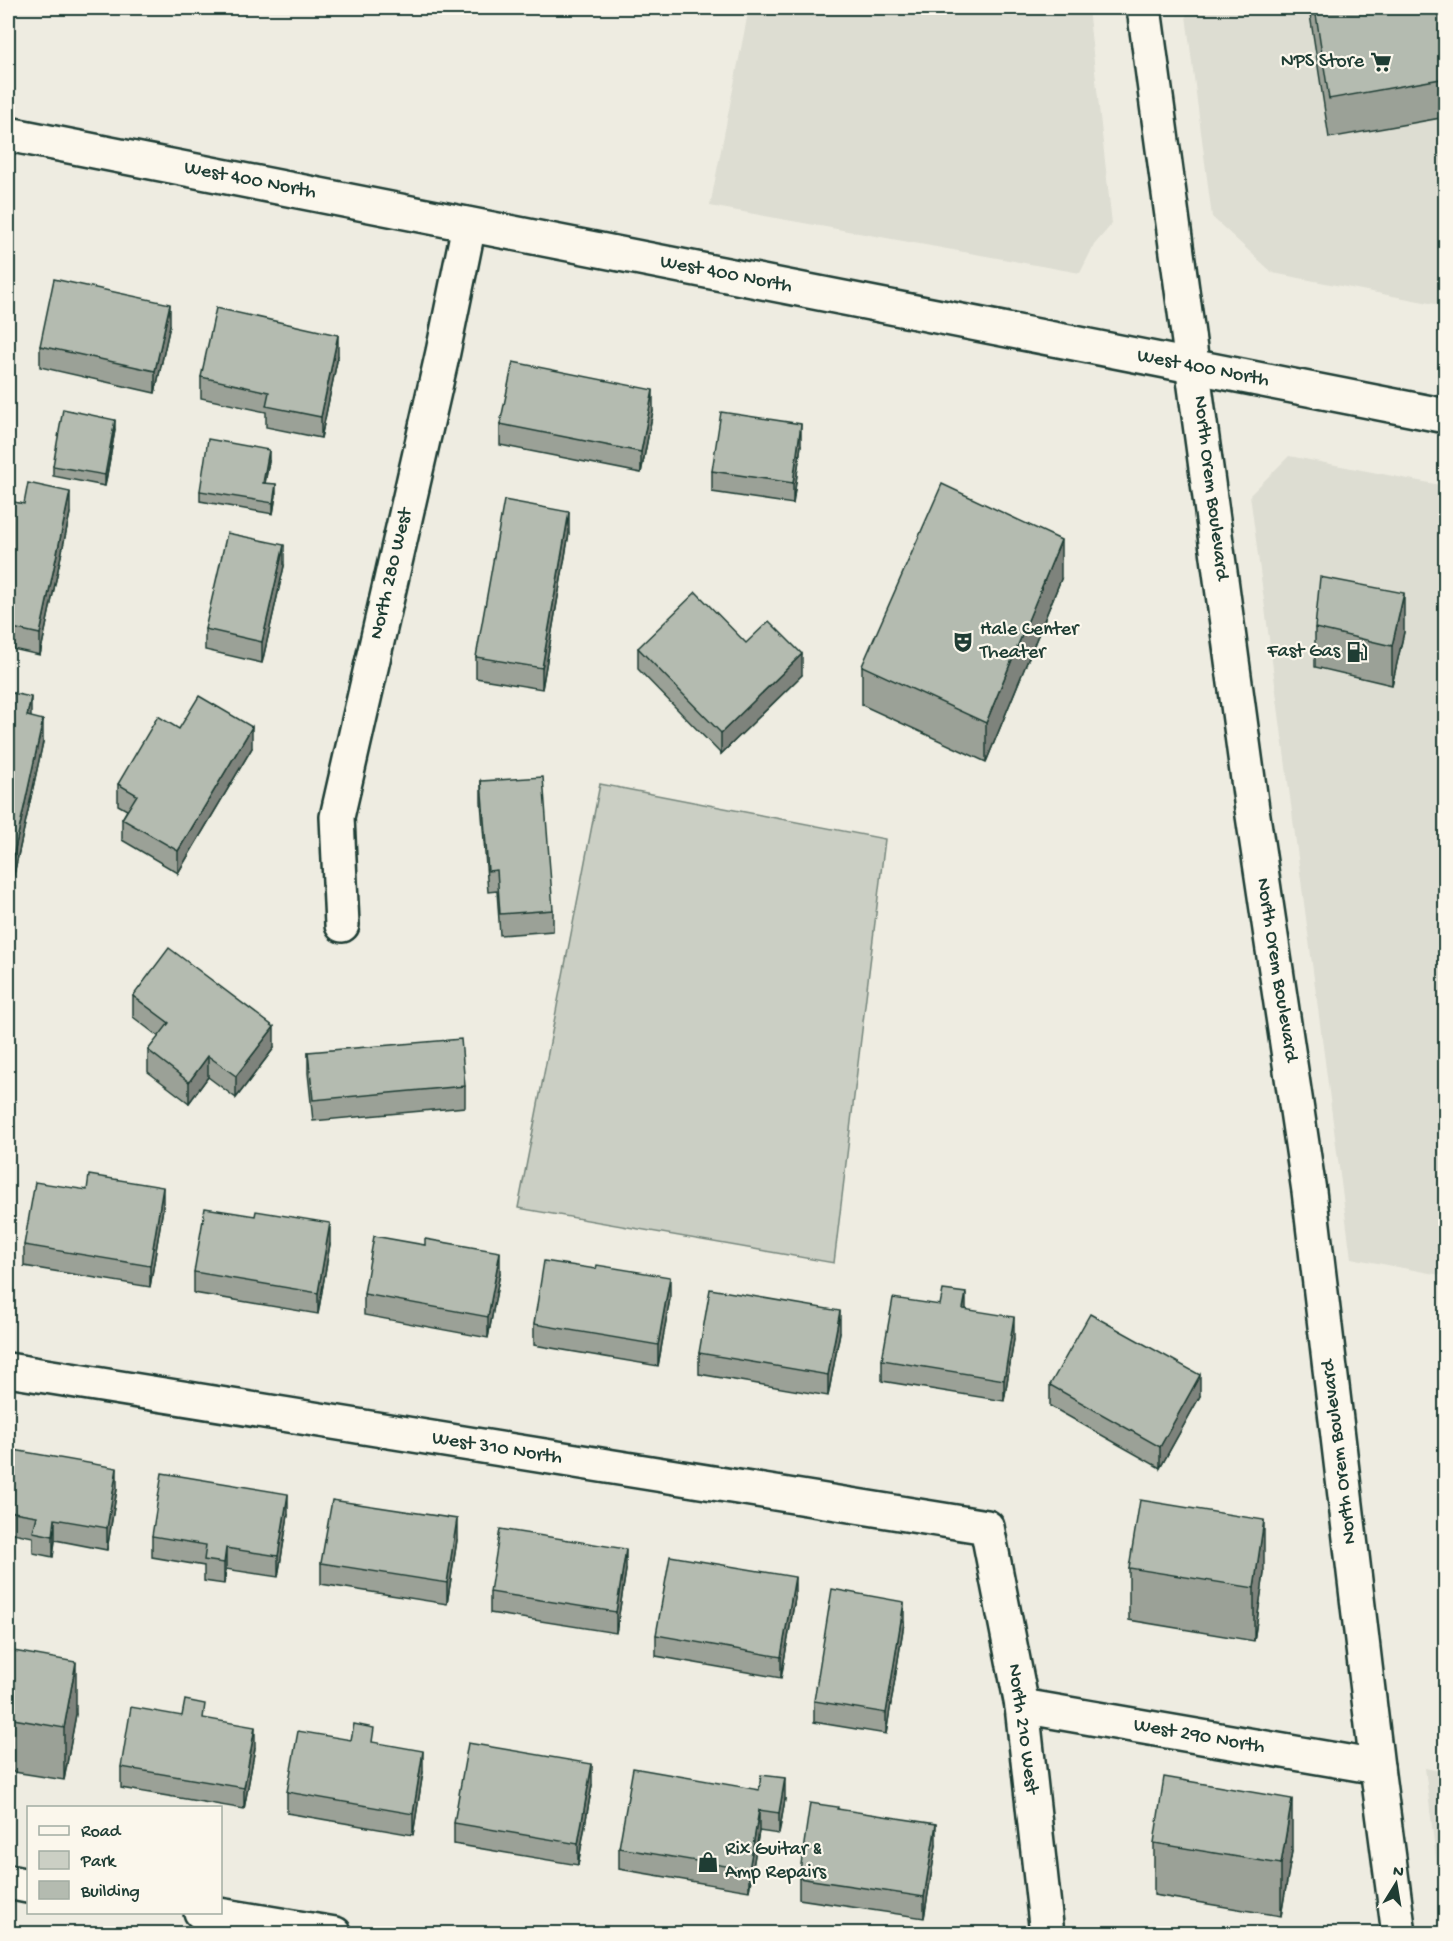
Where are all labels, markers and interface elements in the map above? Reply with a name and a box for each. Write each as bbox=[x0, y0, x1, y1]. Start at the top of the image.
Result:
supermarket icon: NPS Store bbox=[1369, 50, 1393, 74]
place label: NPS Store bbox=[1281, 51, 1365, 74]
street label: West 400 North bbox=[182, 157, 318, 205]
street label: West 400 North bbox=[658, 251, 794, 299]
street label: West 400 North bbox=[1135, 345, 1271, 393]
street label: North Orem Boulevard bbox=[1187, 394, 1233, 584]
street label: North 280 West bbox=[366, 504, 419, 642]
place label: Hale Center Theater bbox=[979, 619, 1080, 665]
theatre icon: Hale Center Theater bbox=[951, 630, 975, 654]
fuel station icon: Fast Gas bbox=[1345, 640, 1369, 664]
place label: Fast Gas bbox=[1266, 641, 1341, 664]
street label: North Orem Boulevard bbox=[1250, 876, 1302, 1066]
street label: North Orem Boulevard bbox=[1317, 1356, 1363, 1546]
street label: West 310 North bbox=[430, 1427, 564, 1471]
street label: North 210 West bbox=[1001, 1663, 1043, 1797]
street label: West 290 North bbox=[1132, 1714, 1267, 1760]
legend bbox=[27, 1806, 222, 1914]
text: Road bbox=[81, 1822, 122, 1843]
place label: Rix Guitar & Amp Repairs bbox=[725, 1839, 827, 1885]
shop icon: Rix Guitar & Amp Repairs bbox=[696, 1850, 720, 1874]
text: Park bbox=[80, 1852, 117, 1873]
north arrow bbox=[1366, 1854, 1426, 1914]
text: N bbox=[1391, 1862, 1406, 1883]
text: Building bbox=[80, 1882, 140, 1903]

